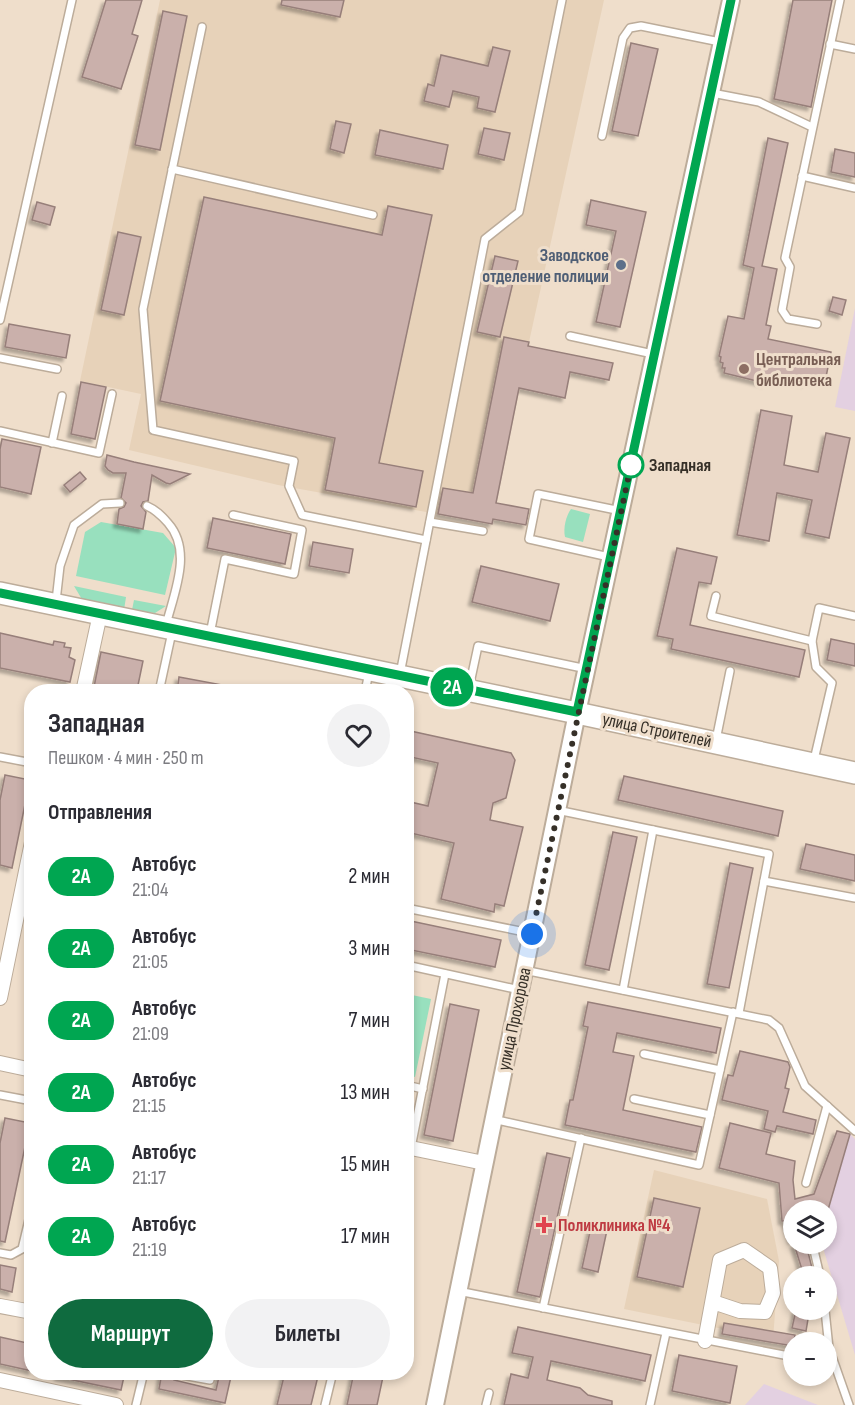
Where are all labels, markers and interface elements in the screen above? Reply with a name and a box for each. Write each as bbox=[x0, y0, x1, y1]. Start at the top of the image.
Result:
place label: Заводское отделение полиции bbox=[482, 245, 609, 287]
marker: Заводское отделение полиции bbox=[614, 258, 628, 272]
place label: Центральная библиотека bbox=[756, 349, 841, 391]
marker: Центральная библиотека bbox=[737, 362, 751, 376]
marker: Западная bbox=[618, 452, 644, 478]
place label: Западная bbox=[649, 455, 711, 476]
line badge: 2А bbox=[425, 668, 479, 706]
text: 2А bbox=[442, 675, 462, 700]
button: heart bbox=[327, 704, 390, 767]
text: Западная bbox=[48, 707, 145, 740]
street label: улица Строителей bbox=[600, 709, 713, 752]
text: Пешком · 4 мин · 250 m bbox=[48, 746, 204, 770]
text: Отправления bbox=[48, 799, 152, 826]
text: Автобус bbox=[132, 851, 197, 878]
text: 2 мин bbox=[348, 863, 390, 890]
text: 2А bbox=[71, 864, 91, 889]
text: 21:04 bbox=[132, 878, 168, 902]
your location bbox=[517, 919, 547, 949]
text: Автобус bbox=[132, 923, 197, 950]
text: 3 мин bbox=[348, 935, 390, 962]
text: 2А bbox=[71, 936, 91, 961]
text: 21:05 bbox=[132, 950, 168, 974]
street label: улица Прохорова bbox=[493, 965, 536, 1073]
text: Автобус bbox=[132, 995, 197, 1022]
text: 7 мин bbox=[349, 1007, 390, 1034]
text: 2А bbox=[71, 1008, 91, 1033]
text: 21:09 bbox=[132, 1022, 169, 1046]
text: Автобус bbox=[132, 1067, 197, 1094]
text: 13 мин bbox=[340, 1079, 390, 1106]
text: 2А bbox=[71, 1080, 91, 1105]
text: 21:15 bbox=[132, 1094, 166, 1118]
text: Автобус bbox=[132, 1139, 197, 1166]
text: 15 мин bbox=[341, 1151, 390, 1178]
text: 2А bbox=[71, 1152, 91, 1177]
text: 21:17 bbox=[132, 1166, 166, 1190]
map controls bbox=[783, 1200, 837, 1386]
button: layers bbox=[783, 1200, 837, 1254]
text: Автобус bbox=[132, 1211, 197, 1238]
place label: Поликлиника №4 bbox=[558, 1215, 671, 1236]
marker: Поликлиника №4 bbox=[535, 1216, 553, 1234]
text: 17 мин bbox=[341, 1223, 390, 1250]
text: 2А bbox=[71, 1224, 91, 1249]
text: 21:19 bbox=[132, 1238, 167, 1262]
button: + bbox=[783, 1266, 837, 1320]
button: Маршрут bbox=[48, 1299, 213, 1368]
button: Билеты bbox=[225, 1299, 390, 1368]
button: − bbox=[783, 1332, 837, 1386]

